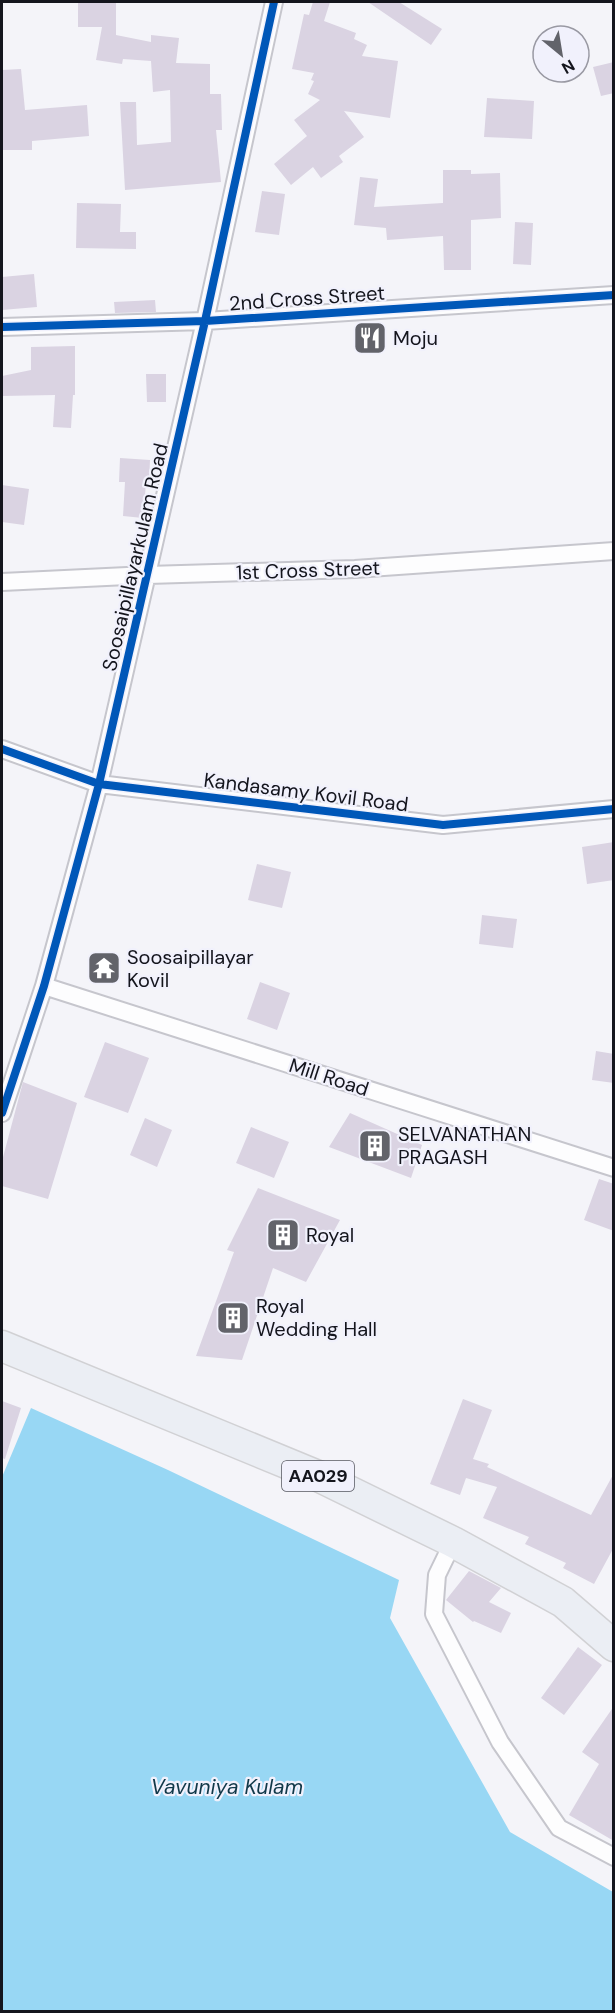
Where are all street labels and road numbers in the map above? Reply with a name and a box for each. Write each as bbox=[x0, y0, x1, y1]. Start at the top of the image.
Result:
street label: 2nd Cross Street bbox=[228, 280, 386, 316]
street label: Soosaipillayarkulam Road bbox=[96, 440, 174, 674]
street label: 1st Cross Street bbox=[235, 554, 381, 586]
street label: Kandasamy Kovil Road bbox=[202, 767, 410, 817]
street label: Mill Road bbox=[286, 1052, 372, 1102]
road number: AA029 bbox=[282, 1461, 354, 1491]

